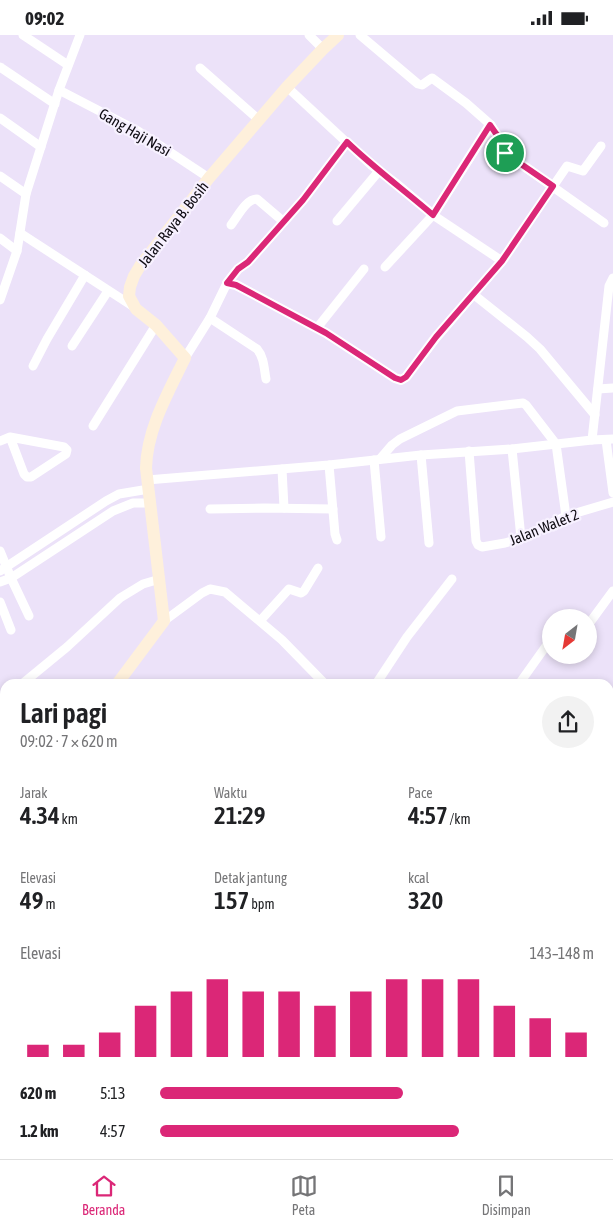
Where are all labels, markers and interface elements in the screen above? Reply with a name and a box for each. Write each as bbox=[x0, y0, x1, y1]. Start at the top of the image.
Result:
text: 09:02 bbox=[25, 7, 64, 29]
street label: Gang Haji Nasi bbox=[96, 105, 174, 159]
pin bbox=[484, 132, 526, 174]
icon: arrive bbox=[491, 139, 519, 167]
street label: Jalan Raya B. Bosih bbox=[134, 178, 212, 270]
street label: Jalan Walet 2 bbox=[507, 505, 581, 549]
north arrow bbox=[542, 609, 598, 664]
map controls bbox=[542, 609, 597, 664]
button: share bbox=[542, 696, 594, 748]
text: Lari pagi bbox=[20, 697, 107, 729]
text: 09:02 · 7 × 620 m bbox=[20, 732, 118, 750]
text: Jarak bbox=[20, 785, 48, 801]
text: Waktu bbox=[214, 785, 247, 801]
text: Pace bbox=[408, 785, 433, 801]
text: 4.34 bbox=[20, 801, 60, 829]
text: 21:29 bbox=[214, 801, 265, 829]
text: 4:57 bbox=[408, 801, 448, 829]
text: km bbox=[60, 811, 78, 827]
text: /km bbox=[448, 811, 471, 827]
text: Elevasi bbox=[20, 870, 56, 886]
text: Detak jantung bbox=[214, 870, 287, 886]
text: kcal bbox=[408, 870, 429, 886]
text: 49 bbox=[20, 886, 44, 914]
text: 157 bbox=[214, 886, 249, 914]
text: 320 bbox=[408, 886, 443, 914]
text: m bbox=[44, 896, 56, 912]
text: bpm bbox=[249, 896, 275, 912]
text: Elevasi bbox=[20, 944, 61, 962]
text: 143–148 m bbox=[530, 944, 594, 962]
text: 620 m bbox=[20, 1084, 56, 1102]
text: 5:13 bbox=[100, 1084, 125, 1102]
text: 1.2 km bbox=[20, 1122, 59, 1140]
text: 4:57 bbox=[100, 1122, 125, 1140]
tab: Beranda bbox=[82, 1172, 125, 1218]
tab: Peta bbox=[290, 1172, 318, 1218]
tab: Disimpan bbox=[482, 1172, 531, 1218]

